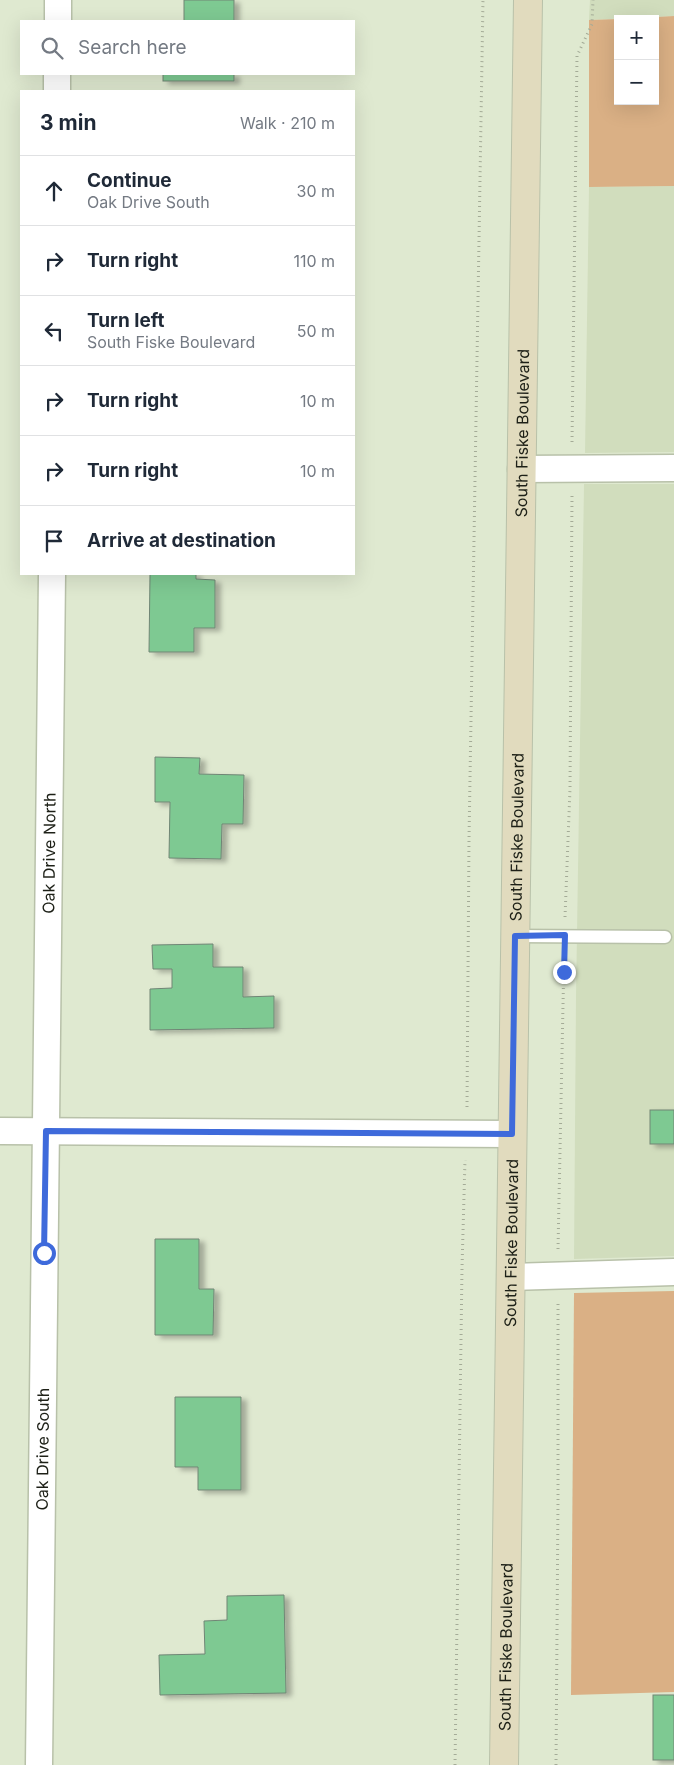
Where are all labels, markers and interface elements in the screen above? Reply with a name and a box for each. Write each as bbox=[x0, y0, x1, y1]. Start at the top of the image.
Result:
map controls bbox=[614, 15, 659, 105]
button: + bbox=[614, 15, 659, 60]
search box bbox=[20, 20, 355, 75]
icon: search bbox=[38, 34, 66, 62]
text: Search here bbox=[78, 36, 187, 59]
button: − bbox=[614, 60, 659, 105]
text: 3 min bbox=[40, 110, 96, 135]
text: Walk · 210 m bbox=[240, 113, 335, 133]
text: Continue bbox=[87, 169, 172, 192]
icon: ahead bbox=[40, 177, 68, 205]
text: 30 m bbox=[297, 181, 335, 201]
text: Oak Drive South bbox=[87, 192, 210, 212]
icon: right bbox=[40, 247, 68, 275]
text: Turn right bbox=[87, 249, 178, 272]
text: 110 m bbox=[293, 251, 335, 271]
text: Turn left bbox=[87, 309, 165, 332]
icon: left bbox=[40, 317, 68, 345]
text: 50 m bbox=[297, 321, 335, 341]
text: South Fiske Boulevard bbox=[87, 332, 255, 352]
street label: South Fiske Boulevard bbox=[511, 349, 533, 517]
icon: right bbox=[40, 387, 68, 415]
text: Turn right bbox=[87, 389, 178, 412]
text: 10 m bbox=[300, 391, 335, 411]
icon: right bbox=[40, 457, 68, 485]
text: Turn right bbox=[87, 459, 178, 482]
text: 10 m bbox=[300, 461, 335, 481]
icon: arrive bbox=[40, 527, 68, 555]
text: Arrive at destination bbox=[87, 529, 276, 552]
street label: South Fiske Boulevard bbox=[505, 753, 528, 921]
street label: Oak Drive North bbox=[38, 792, 60, 914]
route end bbox=[553, 961, 576, 984]
street label: South Fiske Boulevard bbox=[500, 1159, 522, 1327]
route start bbox=[33, 1242, 56, 1265]
street label: Oak Drive South bbox=[32, 1388, 53, 1510]
street label: South Fiske Boulevard bbox=[494, 1563, 517, 1731]

